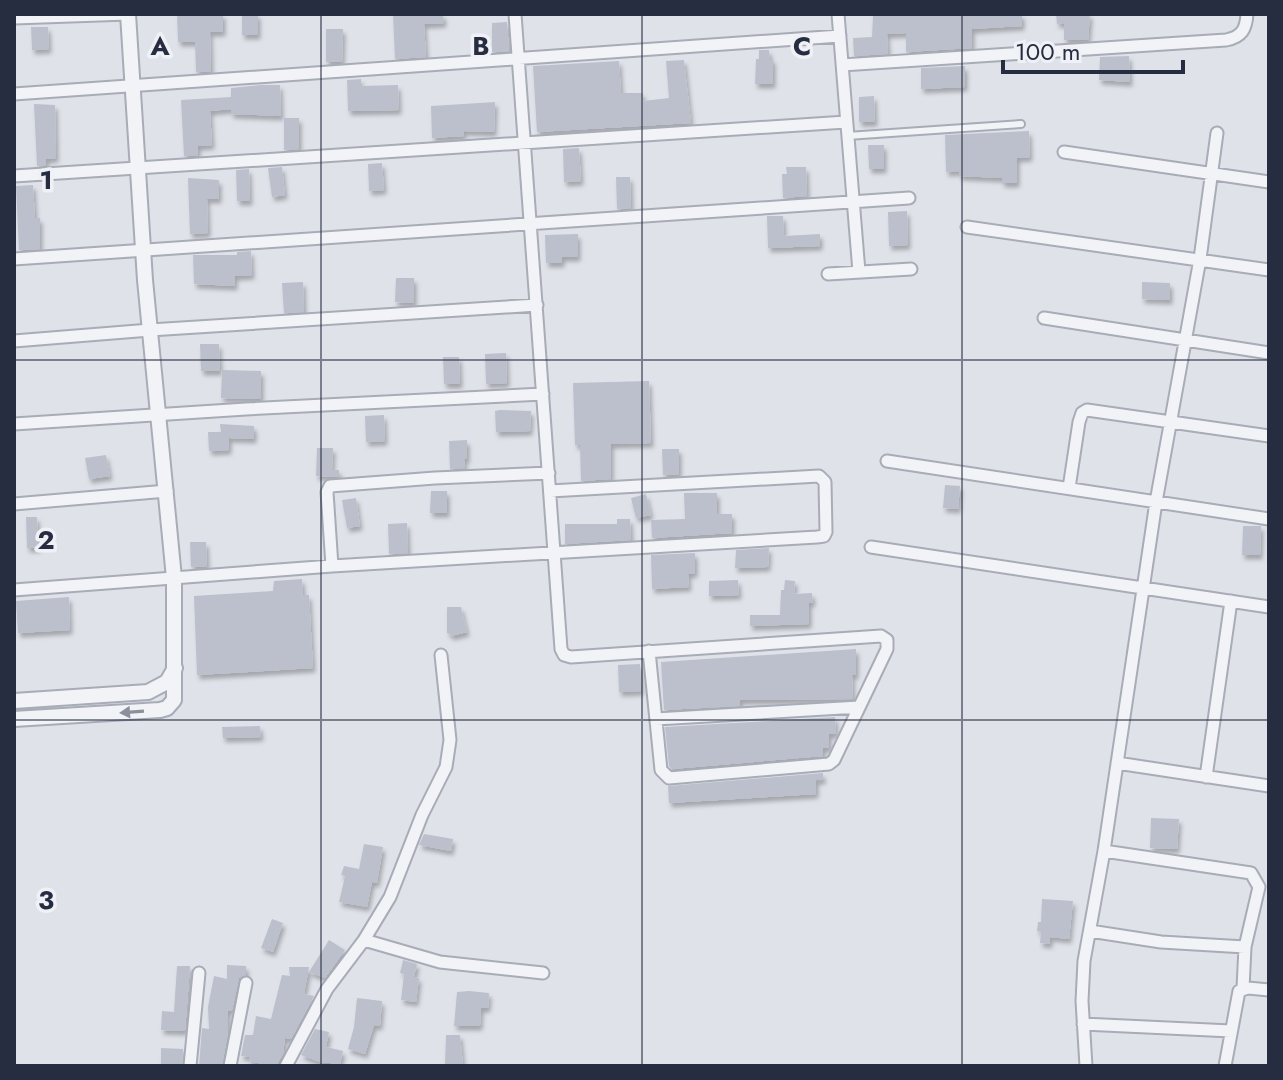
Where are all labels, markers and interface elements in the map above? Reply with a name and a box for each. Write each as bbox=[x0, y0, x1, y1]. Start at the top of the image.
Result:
scale bar bbox=[1003, 24, 1183, 74]
text: A bbox=[149, 27, 170, 65]
text: B bbox=[472, 27, 490, 65]
text: C bbox=[793, 27, 811, 65]
text: 100 m bbox=[1015, 34, 1081, 69]
text: 1 bbox=[39, 161, 53, 199]
text: 2 bbox=[37, 521, 55, 559]
one-way arrow bbox=[119, 706, 144, 719]
text: 3 bbox=[38, 881, 54, 919]

